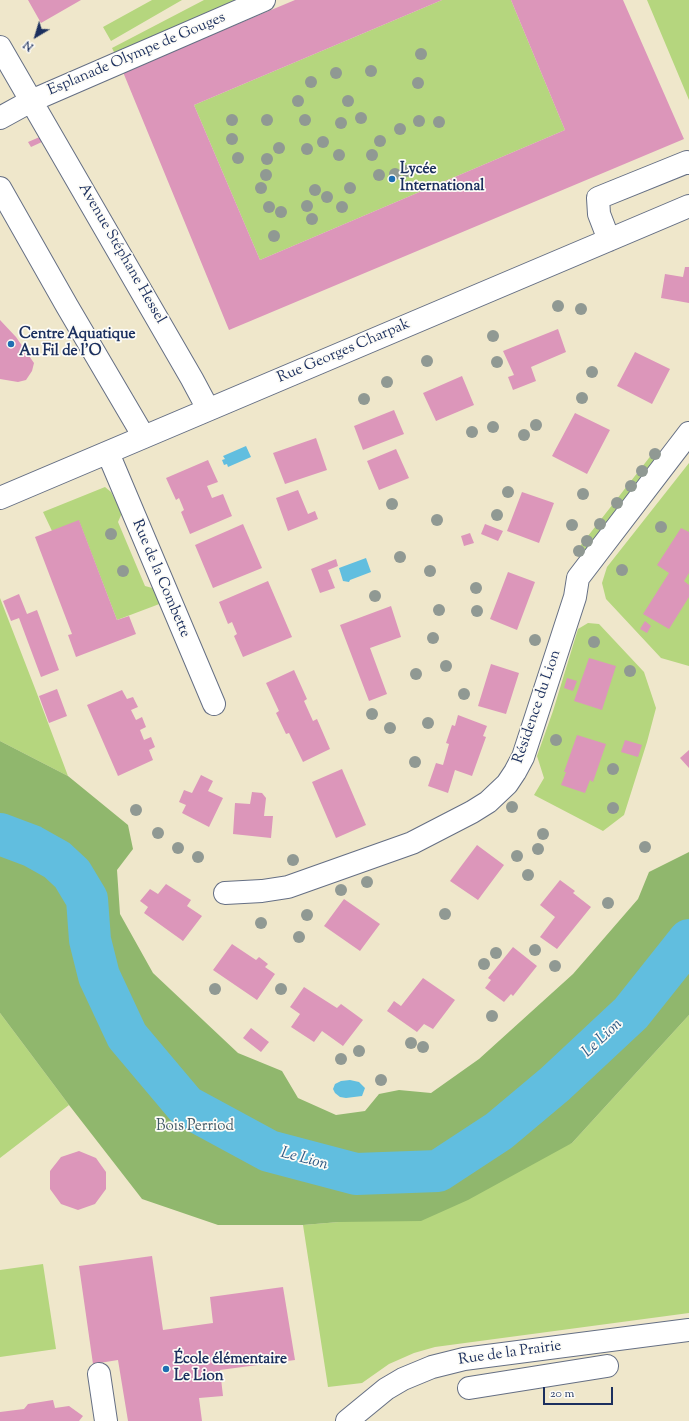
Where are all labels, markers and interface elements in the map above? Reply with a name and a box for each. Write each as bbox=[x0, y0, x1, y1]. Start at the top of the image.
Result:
street label: Esplanade Olympe de Gouges bbox=[45, 9, 229, 101]
north arrow bbox=[16, 16, 56, 56]
text: N bbox=[20, 36, 37, 54]
place label: Lycée International bbox=[400, 161, 484, 196]
marker: Lycée International bbox=[387, 174, 397, 184]
street label: Avenue Stéphane Hessel bbox=[73, 181, 169, 327]
street label: Rue Georges Charpak bbox=[275, 316, 413, 388]
place label: Centre Aquatique Au Fil de l'O bbox=[19, 326, 136, 361]
marker: Centre Aquatique Au Fil de l'O bbox=[6, 339, 16, 349]
street label: Rue de la Combette bbox=[127, 517, 193, 641]
street label: Résidence du Lion bbox=[510, 648, 566, 766]
water label: Le Lion bbox=[579, 1016, 627, 1062]
park label: Bois Perriod bbox=[156, 1118, 234, 1136]
water label: Le Lion bbox=[278, 1144, 330, 1176]
street label: Rue de la Prairie bbox=[457, 1338, 563, 1370]
place label: École élémentaire Le Lion bbox=[174, 1351, 287, 1386]
marker: École élémentaire Le Lion bbox=[161, 1364, 171, 1374]
scale bar bbox=[545, 1379, 615, 1405]
text: 20 m bbox=[550, 1385, 574, 1403]

